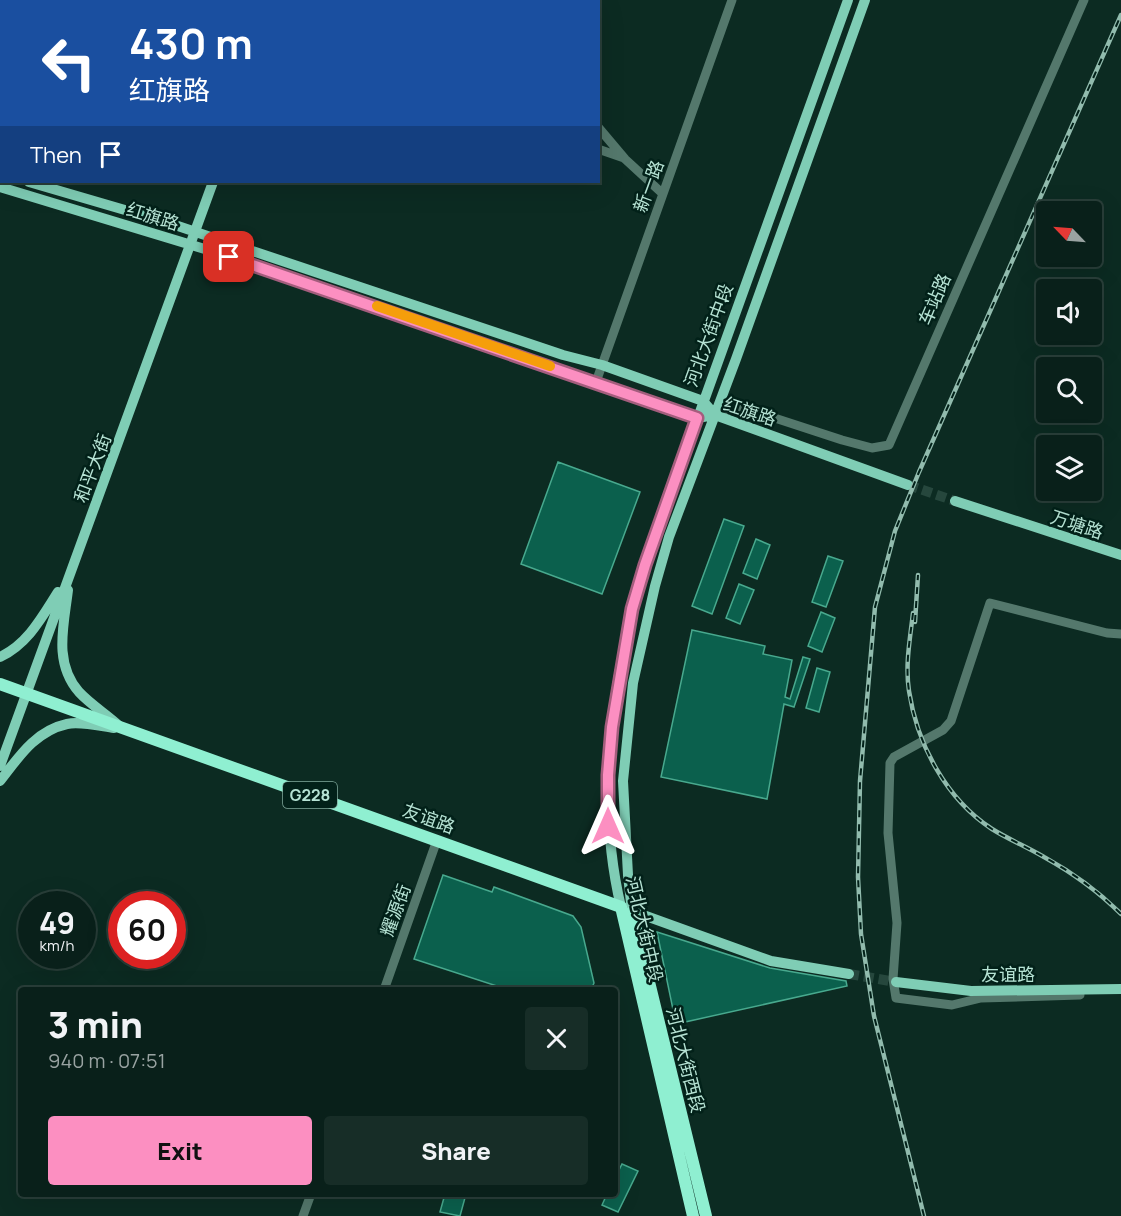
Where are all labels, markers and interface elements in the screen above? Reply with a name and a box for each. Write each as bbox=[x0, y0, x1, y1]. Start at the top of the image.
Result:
text: 430 m bbox=[129, 14, 253, 72]
icon: left bbox=[30, 24, 108, 102]
text: 红旗路 bbox=[129, 71, 210, 108]
icon: arrive bbox=[94, 138, 127, 171]
text: Then bbox=[30, 140, 82, 170]
street label: 新一路 bbox=[627, 157, 669, 215]
street label: 红旗路 bbox=[124, 197, 182, 235]
north arrow bbox=[1036, 201, 1102, 267]
map controls bbox=[1036, 201, 1102, 501]
pin bbox=[203, 231, 254, 282]
icon: arrive bbox=[212, 240, 245, 273]
street label: 车站路 bbox=[912, 269, 956, 329]
button: sound bbox=[1036, 279, 1102, 345]
street label: 河北大街中段 bbox=[678, 280, 738, 390]
button: search bbox=[1036, 357, 1102, 423]
street label: 红旗路 bbox=[721, 391, 779, 431]
street label: 和平大街 bbox=[68, 430, 116, 506]
button: layers bbox=[1036, 435, 1102, 501]
street label: 万塘路 bbox=[1048, 504, 1106, 544]
road number: G228 bbox=[283, 782, 337, 808]
position arrow bbox=[576, 794, 640, 858]
street label: 友谊路 bbox=[400, 797, 458, 839]
street label: 河北大街中段 bbox=[621, 874, 669, 984]
street label: 耀源街 bbox=[374, 881, 416, 939]
speed limit sign: 60 bbox=[108, 891, 186, 969]
text: 49 bbox=[39, 902, 75, 943]
text: km/h bbox=[40, 935, 74, 956]
street label: 友谊路 bbox=[981, 962, 1035, 986]
text: 3 min bbox=[48, 1000, 143, 1049]
street label: 河北大街西段 bbox=[661, 1005, 711, 1115]
button: close bbox=[525, 1007, 588, 1070]
text: 940 m · 07:51 bbox=[48, 1047, 165, 1074]
button: Exit bbox=[48, 1116, 312, 1185]
button: Share bbox=[324, 1116, 588, 1185]

